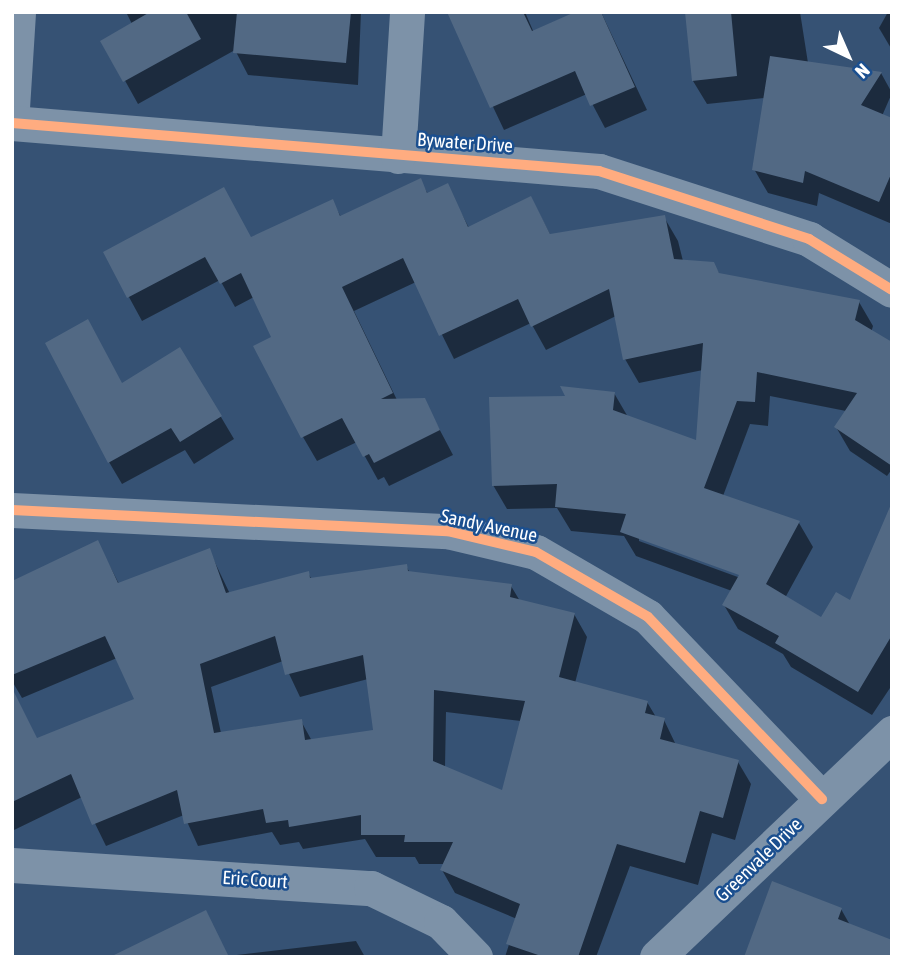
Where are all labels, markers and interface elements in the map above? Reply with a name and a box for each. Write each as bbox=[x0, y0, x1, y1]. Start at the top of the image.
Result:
north arrow bbox=[813, 21, 883, 91]
text: N bbox=[851, 59, 874, 83]
street label: Bywater Drive bbox=[416, 128, 514, 158]
street label: Sandy Avenue bbox=[439, 505, 539, 547]
street label: Greenvale Drive bbox=[711, 813, 807, 907]
street label: Eric Court bbox=[222, 866, 288, 894]

